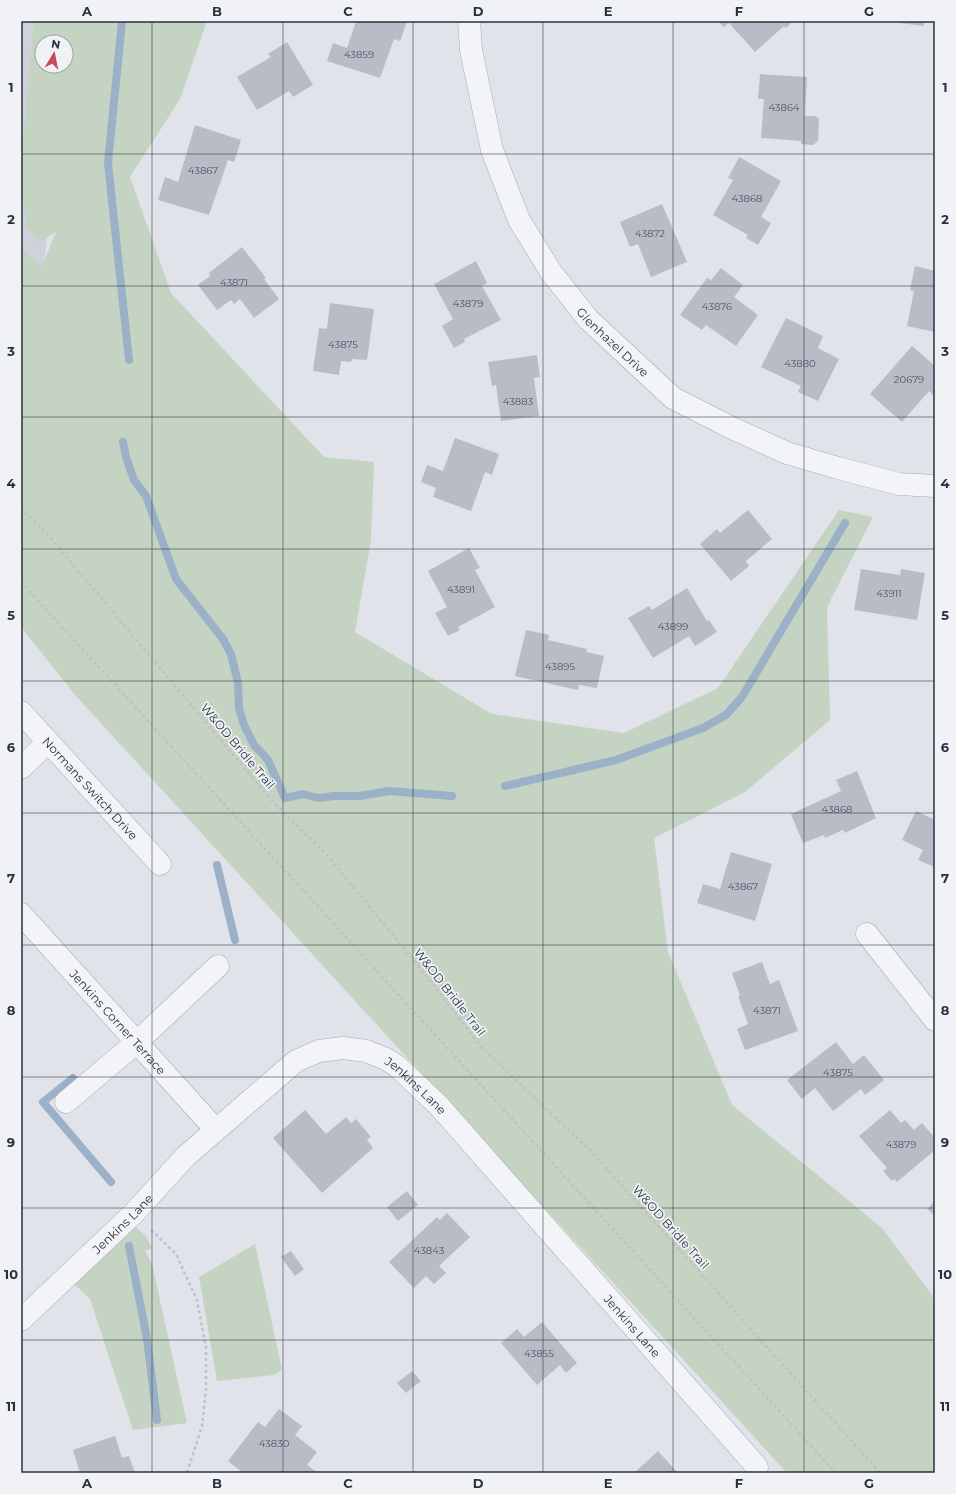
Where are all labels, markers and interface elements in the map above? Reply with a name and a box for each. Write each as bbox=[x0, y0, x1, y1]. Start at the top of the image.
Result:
text: A bbox=[81, 3, 93, 19]
text: B bbox=[212, 3, 222, 19]
text: C bbox=[343, 3, 353, 19]
text: D bbox=[473, 3, 484, 19]
text: E bbox=[604, 3, 613, 19]
text: F bbox=[735, 3, 743, 19]
text: G bbox=[864, 3, 874, 19]
north arrow bbox=[34, 34, 74, 74]
text: N bbox=[50, 36, 61, 52]
house number: 43859 bbox=[344, 48, 374, 61]
text: 1 bbox=[8, 79, 14, 95]
text: 1 bbox=[942, 79, 948, 95]
house number: 43864 bbox=[768, 101, 800, 114]
house number: 43867 bbox=[188, 164, 218, 177]
house number: 43868 bbox=[732, 192, 762, 205]
text: 2 bbox=[7, 211, 15, 227]
text: 2 bbox=[941, 211, 949, 227]
house number: 43872 bbox=[635, 227, 665, 240]
house number: 43871 bbox=[220, 276, 248, 289]
house number: 43879 bbox=[453, 297, 483, 310]
house number: 43876 bbox=[702, 300, 732, 313]
street label: Glenhazel Drive bbox=[574, 304, 652, 380]
house number: 43875 bbox=[328, 338, 358, 351]
text: 3 bbox=[6, 343, 15, 359]
text: 3 bbox=[940, 343, 949, 359]
house number: 43880 bbox=[784, 357, 816, 370]
house number: 20679 bbox=[894, 373, 924, 386]
house number: 43883 bbox=[503, 395, 534, 408]
text: 4 bbox=[7, 475, 16, 491]
text: 4 bbox=[941, 475, 950, 491]
house number: 43891 bbox=[447, 583, 475, 596]
house number: 43911 bbox=[876, 587, 902, 600]
text: 5 bbox=[7, 607, 15, 623]
text: 5 bbox=[941, 607, 949, 623]
house number: 43899 bbox=[658, 620, 688, 633]
house number: 43895 bbox=[545, 660, 575, 673]
street label: W&OD Bridle Trail bbox=[198, 700, 278, 792]
street label: Normans Switch Drive bbox=[40, 733, 141, 843]
text: 6 bbox=[7, 739, 16, 755]
text: 6 bbox=[941, 739, 950, 755]
house number: 43868 bbox=[822, 803, 852, 816]
text: 7 bbox=[7, 870, 15, 886]
text: 7 bbox=[941, 870, 949, 886]
house number: 43867 bbox=[728, 880, 758, 893]
street label: W&OD Bridle Trail bbox=[411, 945, 489, 1039]
street label: Jenkins Corner Terrace bbox=[66, 965, 169, 1077]
text: 8 bbox=[7, 1002, 16, 1018]
text: 8 bbox=[941, 1002, 950, 1018]
house number: 43871 bbox=[753, 1004, 781, 1017]
street label: Jenkins Lane bbox=[382, 1052, 450, 1117]
house number: 43875 bbox=[823, 1066, 853, 1079]
text: 9 bbox=[7, 1134, 15, 1150]
text: 9 bbox=[941, 1134, 949, 1150]
house number: 43879 bbox=[886, 1138, 916, 1151]
street label: W&OD Bridle Trail bbox=[629, 1182, 713, 1272]
street label: Jenkins Lane bbox=[88, 1190, 155, 1257]
house number: 43843 bbox=[414, 1244, 445, 1257]
text: 10 bbox=[4, 1266, 18, 1282]
text: 10 bbox=[938, 1266, 952, 1282]
street label: Jenkins Lane bbox=[600, 1291, 664, 1360]
house number: 43855 bbox=[524, 1347, 554, 1360]
text: 11 bbox=[6, 1398, 16, 1414]
text: 11 bbox=[940, 1398, 950, 1414]
house number: 43830 bbox=[259, 1437, 290, 1450]
text: A bbox=[81, 1475, 93, 1491]
text: B bbox=[212, 1475, 222, 1491]
text: C bbox=[343, 1475, 353, 1491]
text: D bbox=[473, 1475, 484, 1491]
text: E bbox=[604, 1475, 613, 1491]
text: F bbox=[735, 1475, 743, 1491]
text: G bbox=[864, 1475, 874, 1491]

